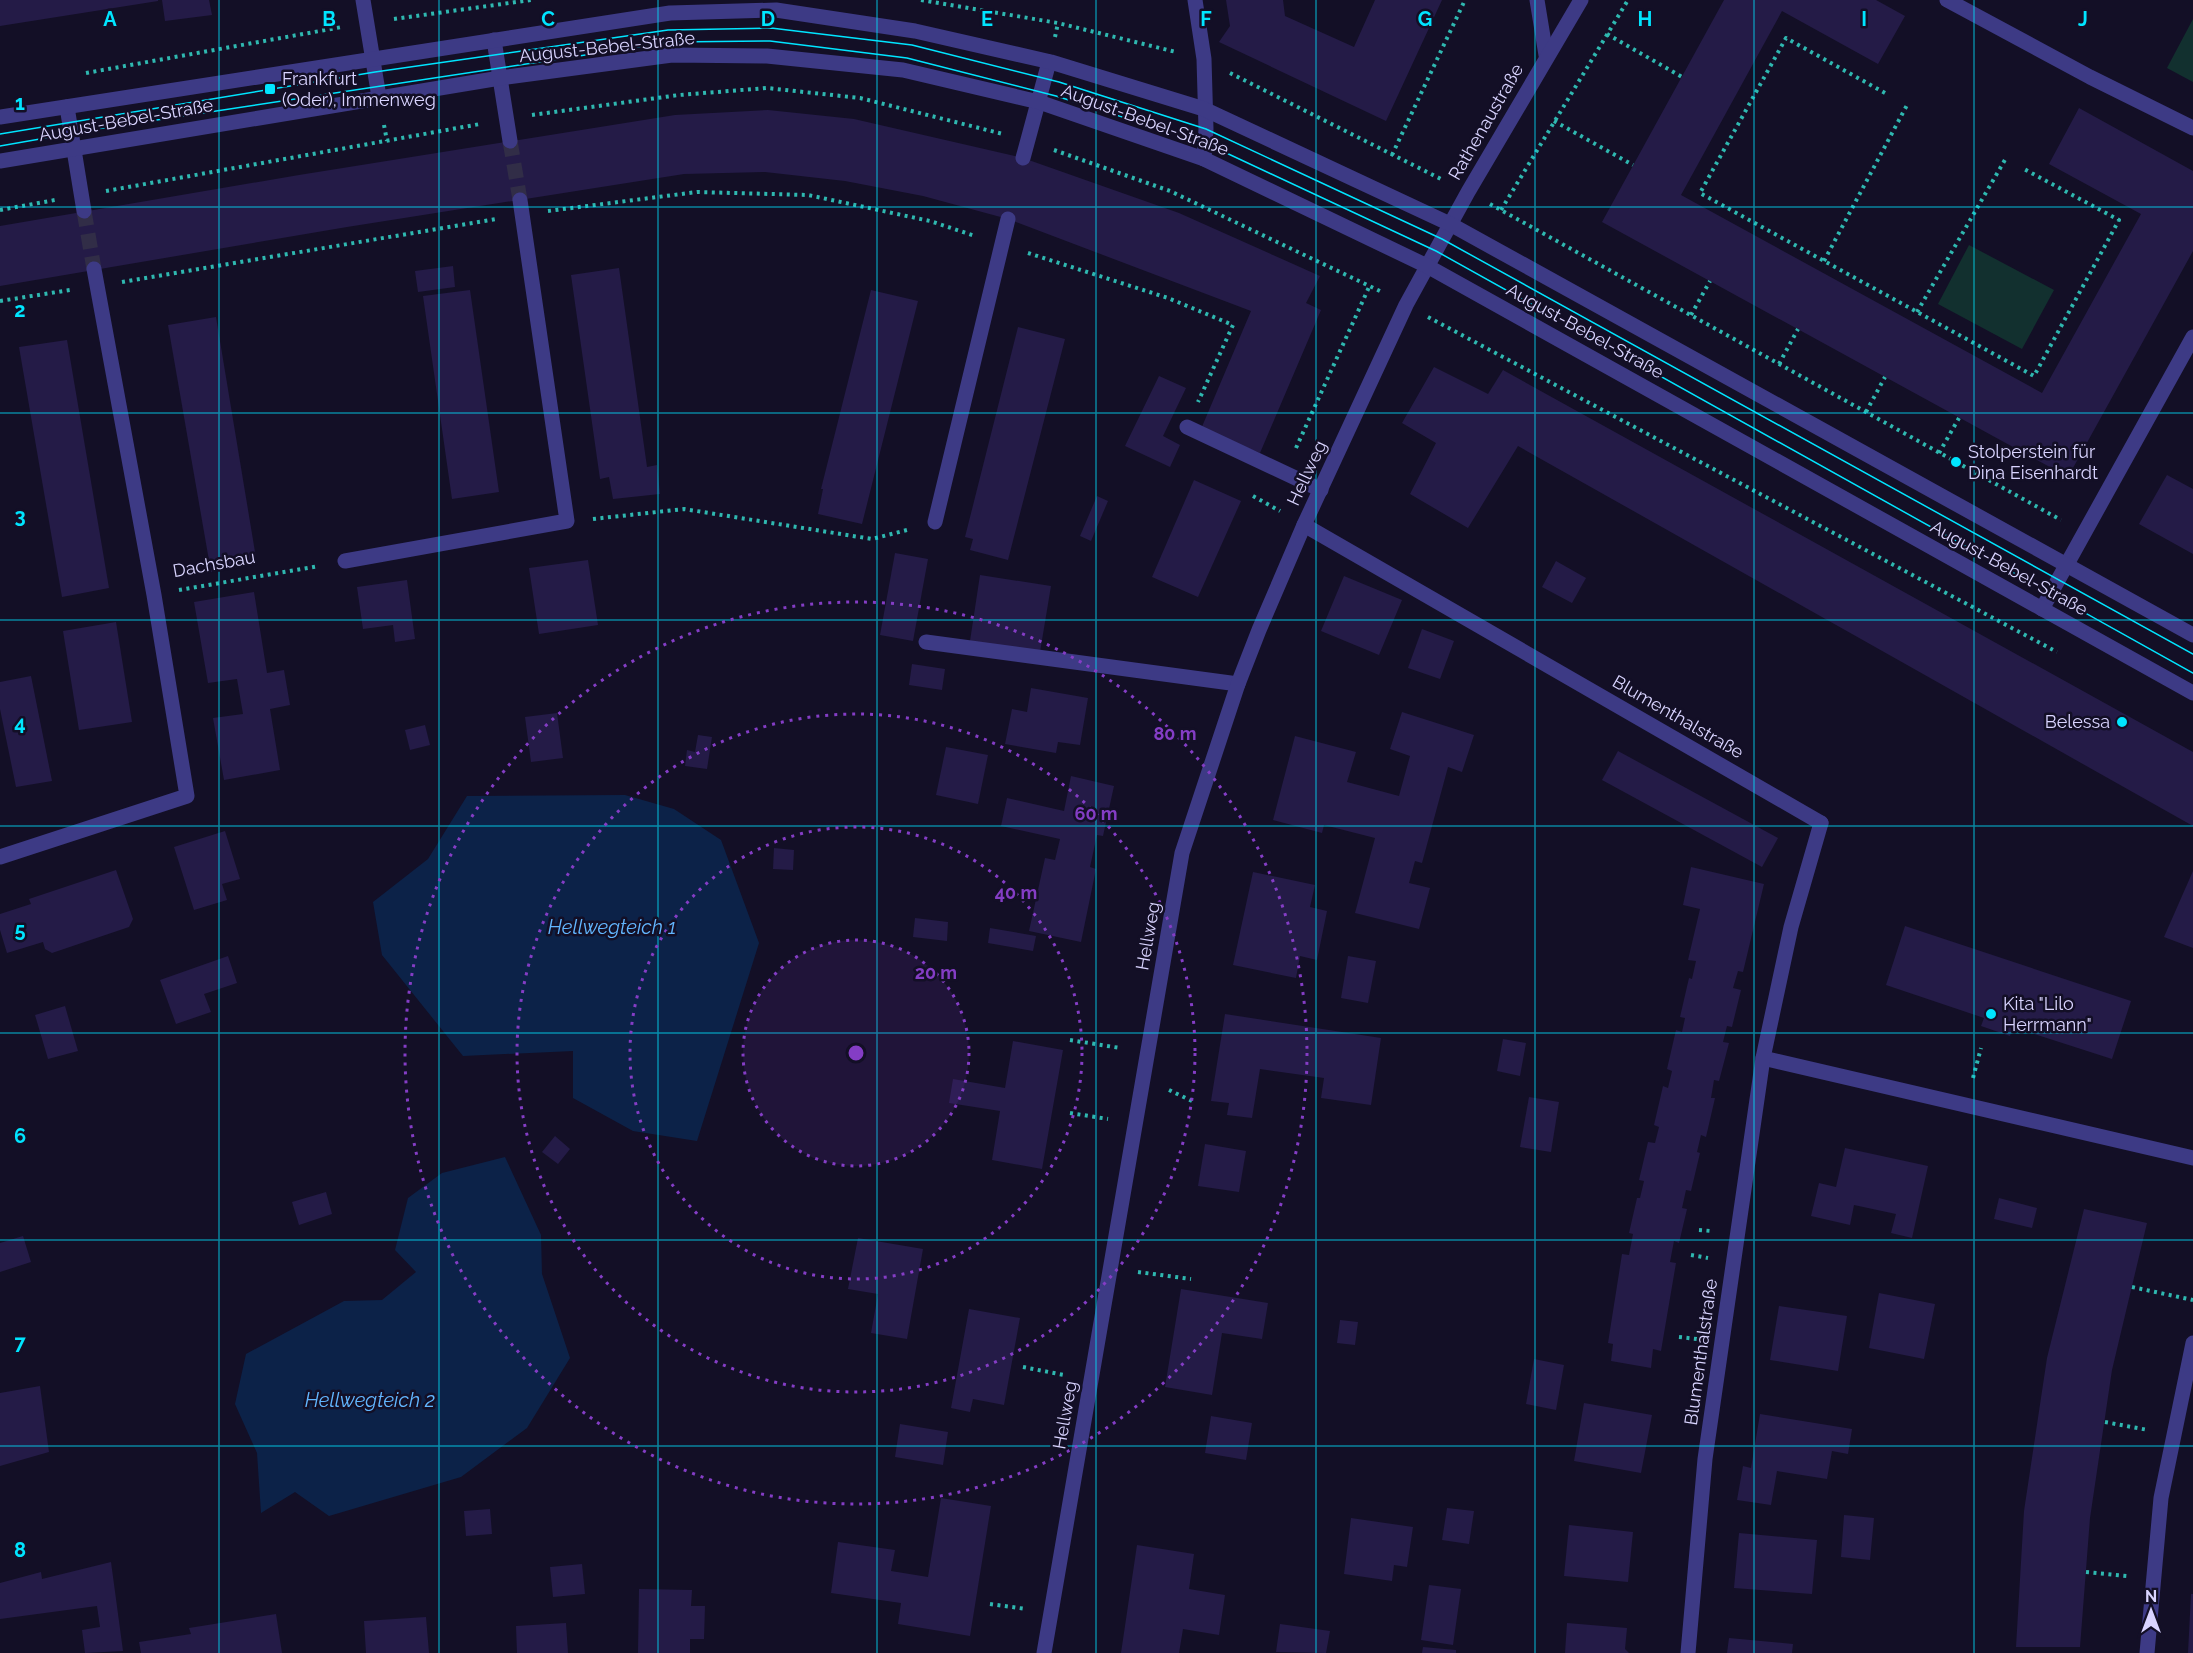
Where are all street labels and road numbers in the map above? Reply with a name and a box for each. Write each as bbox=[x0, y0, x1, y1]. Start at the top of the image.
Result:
street label: August-Bebel-Straße bbox=[518, 27, 696, 66]
street label: Rathenaustraße bbox=[1444, 60, 1528, 184]
street label: August-Bebel-Straße bbox=[1059, 79, 1232, 160]
street label: August-Bebel-Straße bbox=[37, 94, 215, 145]
street label: August-Bebel-Straße bbox=[1503, 279, 1668, 383]
street label: Hellweg bbox=[1282, 437, 1331, 509]
street label: August-Bebel-Straße bbox=[1927, 516, 2092, 620]
street label: Dachsbau bbox=[171, 546, 257, 581]
street label: Blumenthalstraße bbox=[1609, 671, 1748, 763]
street label: Hellweg bbox=[1131, 900, 1164, 972]
street label: Blumenthalstraße bbox=[1680, 1277, 1721, 1426]
street label: Hellweg bbox=[1048, 1379, 1081, 1451]

